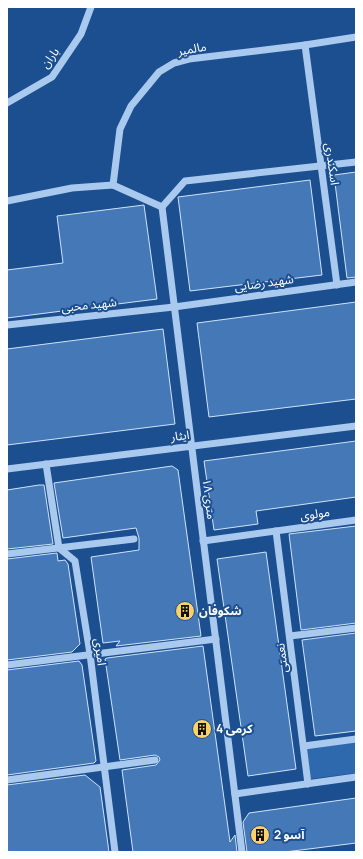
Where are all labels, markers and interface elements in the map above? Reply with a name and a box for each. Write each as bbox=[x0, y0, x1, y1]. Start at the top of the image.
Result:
street label: مالمیر bbox=[175, 38, 208, 60]
street label: باران bbox=[36, 44, 63, 72]
street label: اسکندری bbox=[321, 142, 344, 186]
street label: شهید رضایی bbox=[233, 270, 295, 295]
street label: شهید محبی bbox=[60, 293, 118, 316]
street label: ایثار bbox=[169, 426, 190, 445]
street label: ۱۸ متری bbox=[199, 478, 220, 520]
street label: مولوی bbox=[299, 503, 331, 524]
building icon: شکوفان bbox=[174, 600, 196, 622]
place label: شکوفان bbox=[199, 602, 242, 619]
street label: امیری bbox=[90, 637, 111, 667]
street label: نعمتی bbox=[271, 642, 292, 674]
building icon: کرمی 4 bbox=[191, 718, 213, 740]
place label: کرمی 4 bbox=[216, 720, 253, 737]
building icon: آسو 2 bbox=[249, 824, 271, 846]
place label: آسو 2 bbox=[274, 826, 306, 843]

